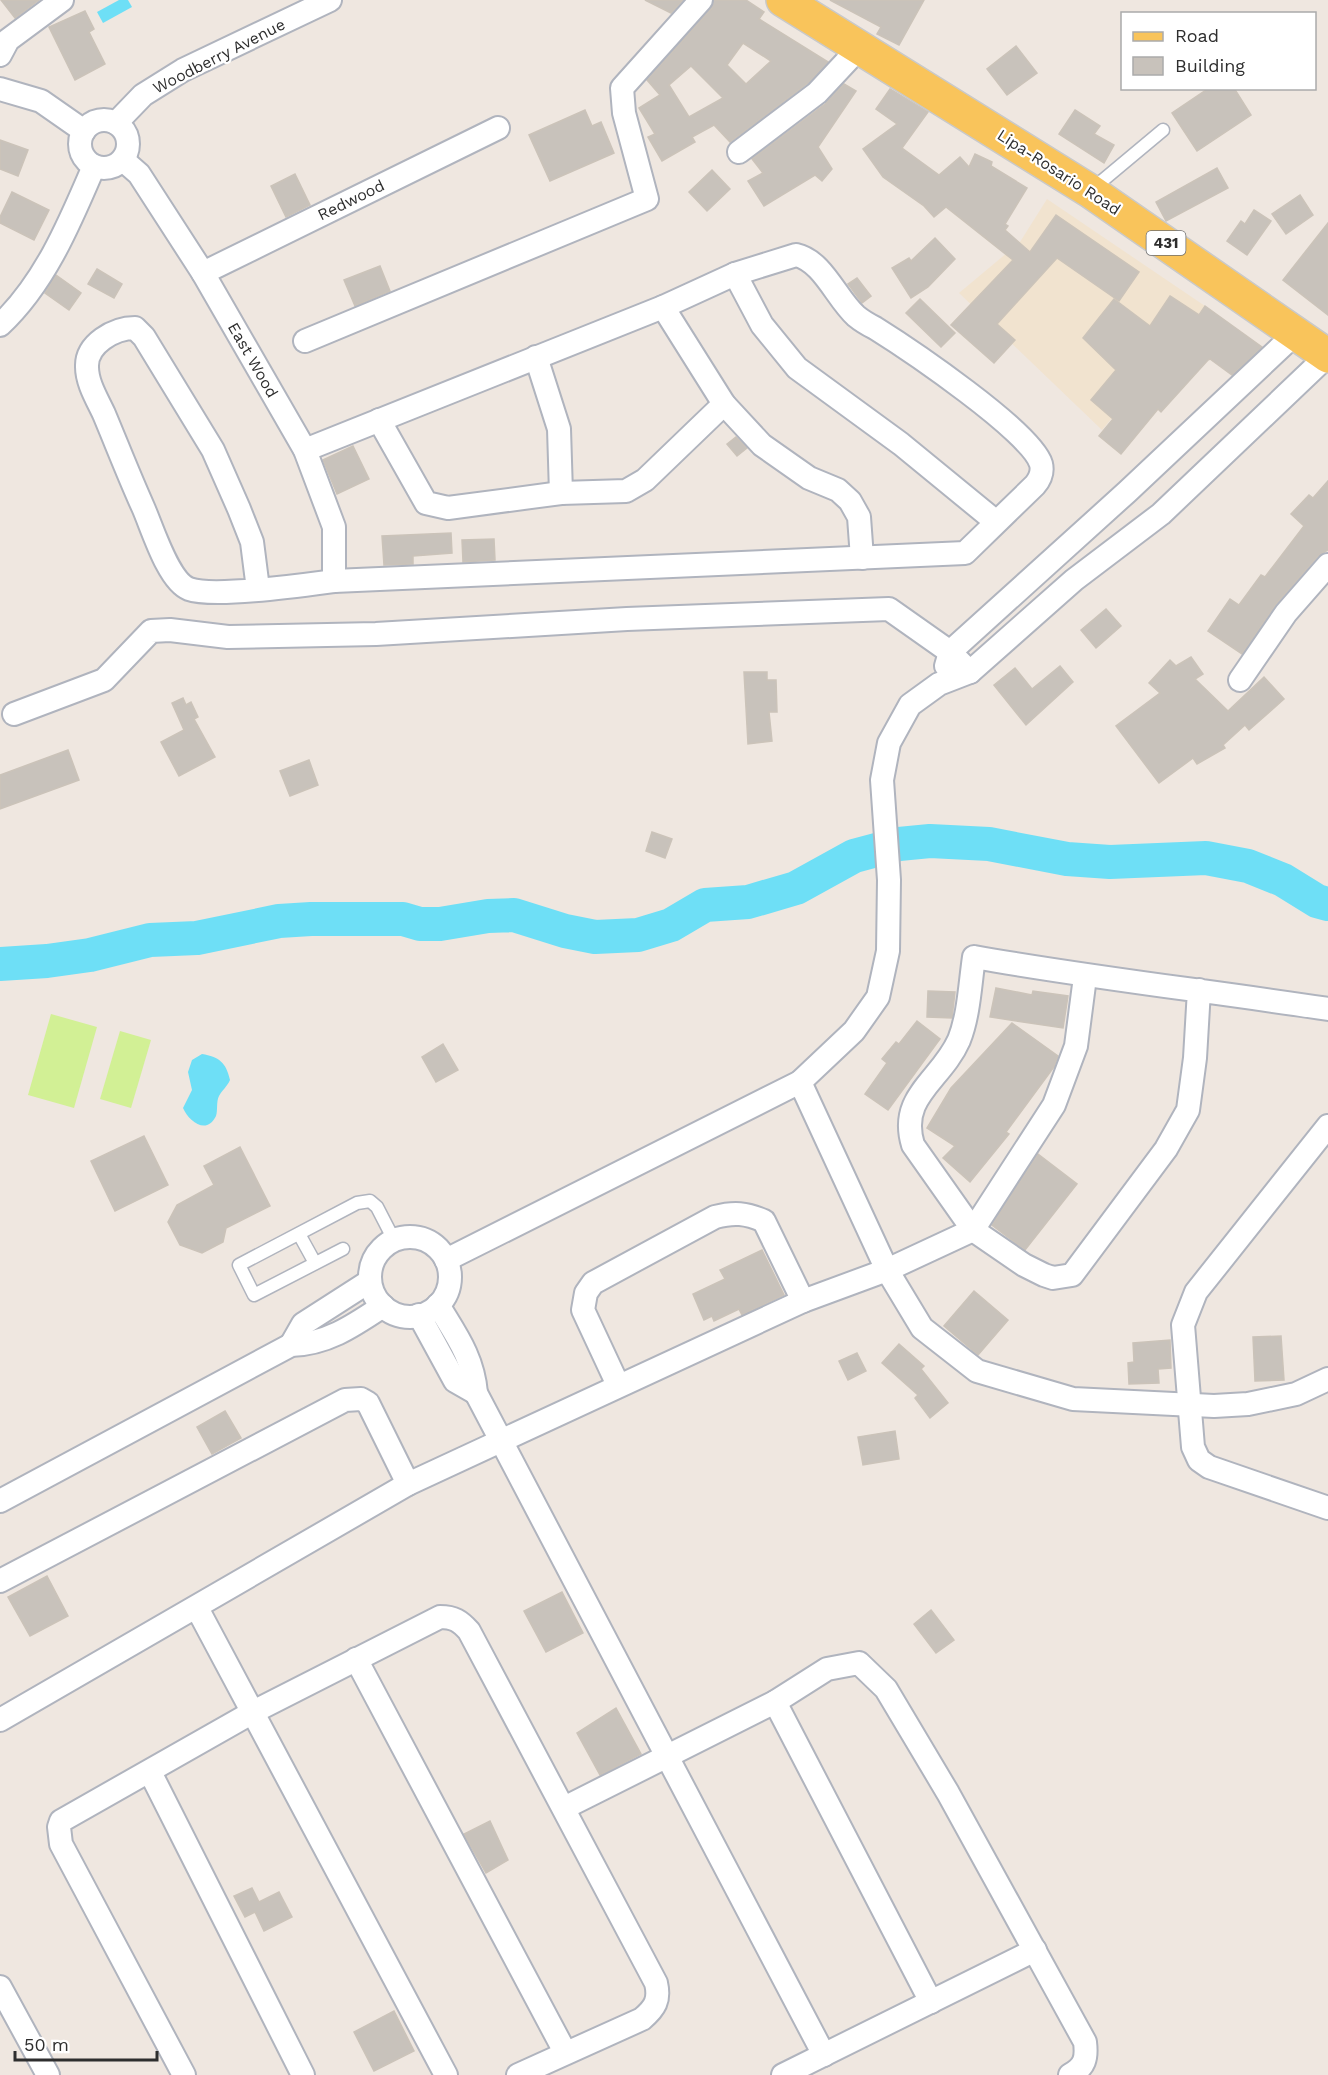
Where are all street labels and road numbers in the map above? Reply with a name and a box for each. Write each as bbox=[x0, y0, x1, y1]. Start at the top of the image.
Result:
street label: Woodberry Avenue bbox=[150, 14, 288, 98]
street label: Lipa-Rosario Road bbox=[994, 125, 1124, 219]
street label: Redwood bbox=[314, 176, 388, 224]
road number: 431 bbox=[1146, 231, 1186, 255]
street label: East Wood bbox=[224, 319, 282, 401]

